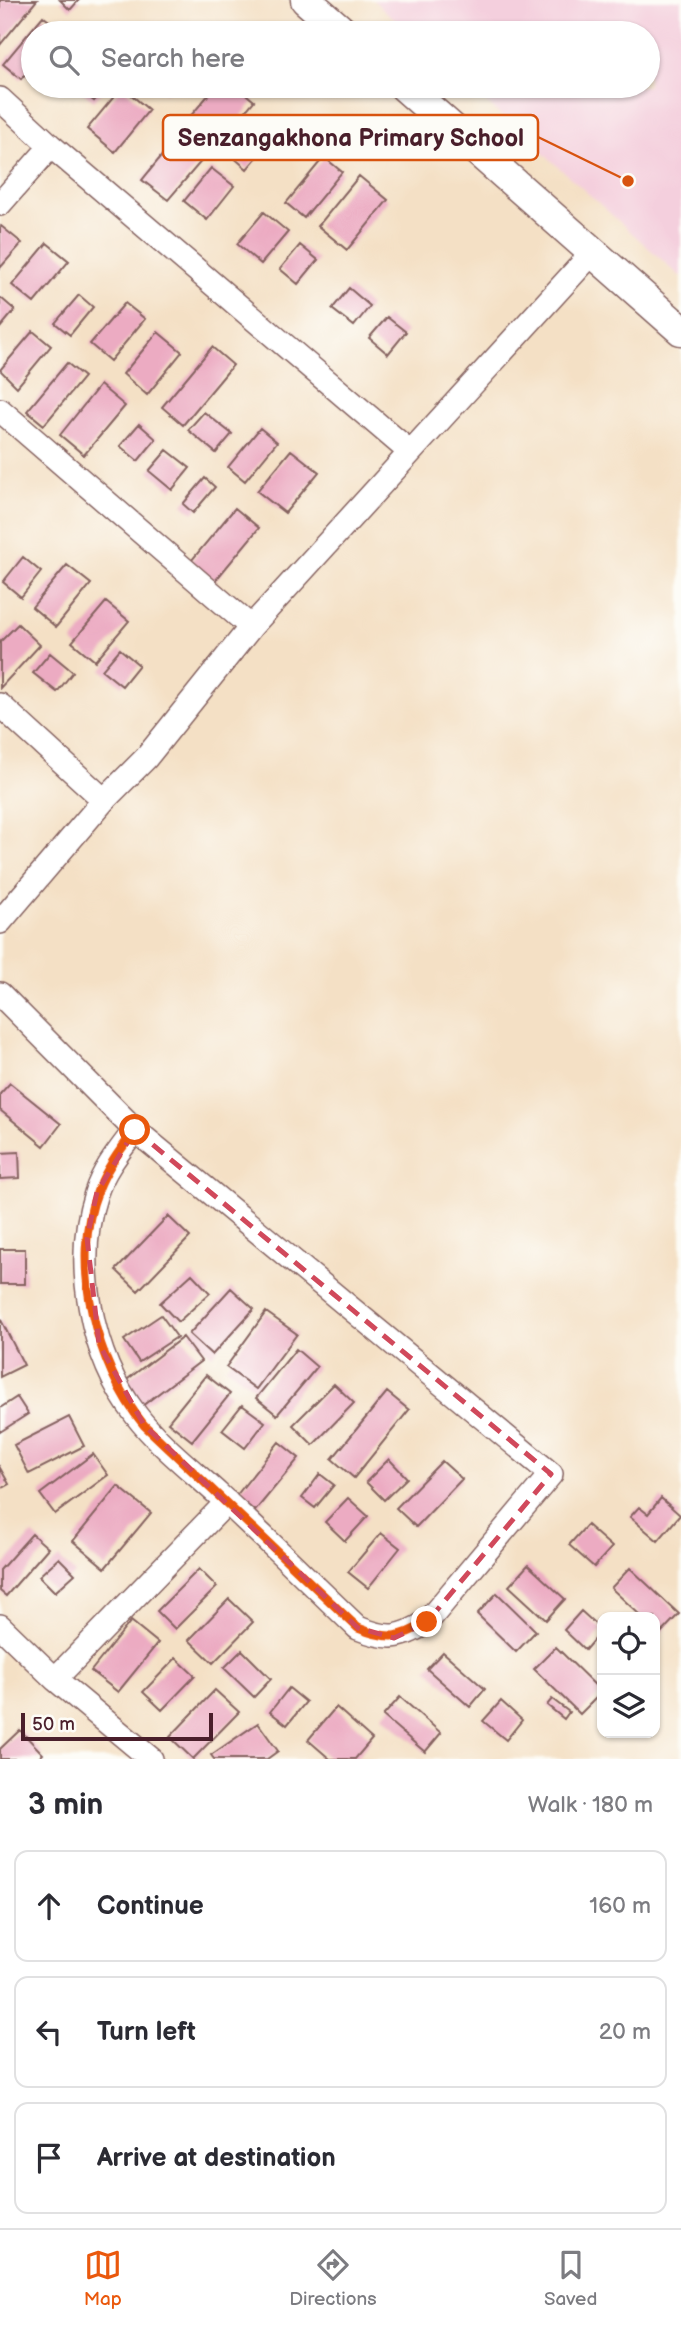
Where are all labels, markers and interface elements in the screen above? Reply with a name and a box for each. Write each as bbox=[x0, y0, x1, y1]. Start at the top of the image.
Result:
search box bbox=[21, 21, 660, 98]
icon: search bbox=[45, 41, 83, 79]
text: Search here bbox=[101, 44, 245, 75]
callout: Senzangakhona Primary School bbox=[163, 115, 538, 160]
text: Senzangakhona Primary School bbox=[178, 124, 524, 153]
route start bbox=[119, 1114, 150, 1145]
route end bbox=[411, 1606, 442, 1637]
map controls bbox=[597, 1612, 660, 1738]
button: locate bbox=[597, 1612, 660, 1675]
button: layers bbox=[597, 1675, 660, 1738]
scale bar bbox=[21, 1710, 214, 1742]
text: 50 m bbox=[32, 1713, 75, 1736]
text: 3 min bbox=[28, 1787, 103, 1823]
text: Walk · 180 m bbox=[528, 1791, 653, 1819]
icon: ahead bbox=[30, 1887, 68, 1925]
text: Continue bbox=[97, 1891, 204, 1922]
text: 160 m bbox=[589, 1892, 651, 1920]
icon: left bbox=[30, 2013, 68, 2051]
text: Turn left bbox=[97, 2017, 196, 2048]
text: 20 m bbox=[599, 2018, 651, 2046]
icon: arrive bbox=[30, 2139, 68, 2177]
text: Arrive at destination bbox=[97, 2143, 336, 2174]
tab: Map bbox=[84, 2246, 122, 2311]
tab: Directions bbox=[289, 2246, 377, 2311]
tab: Saved bbox=[544, 2246, 597, 2311]

